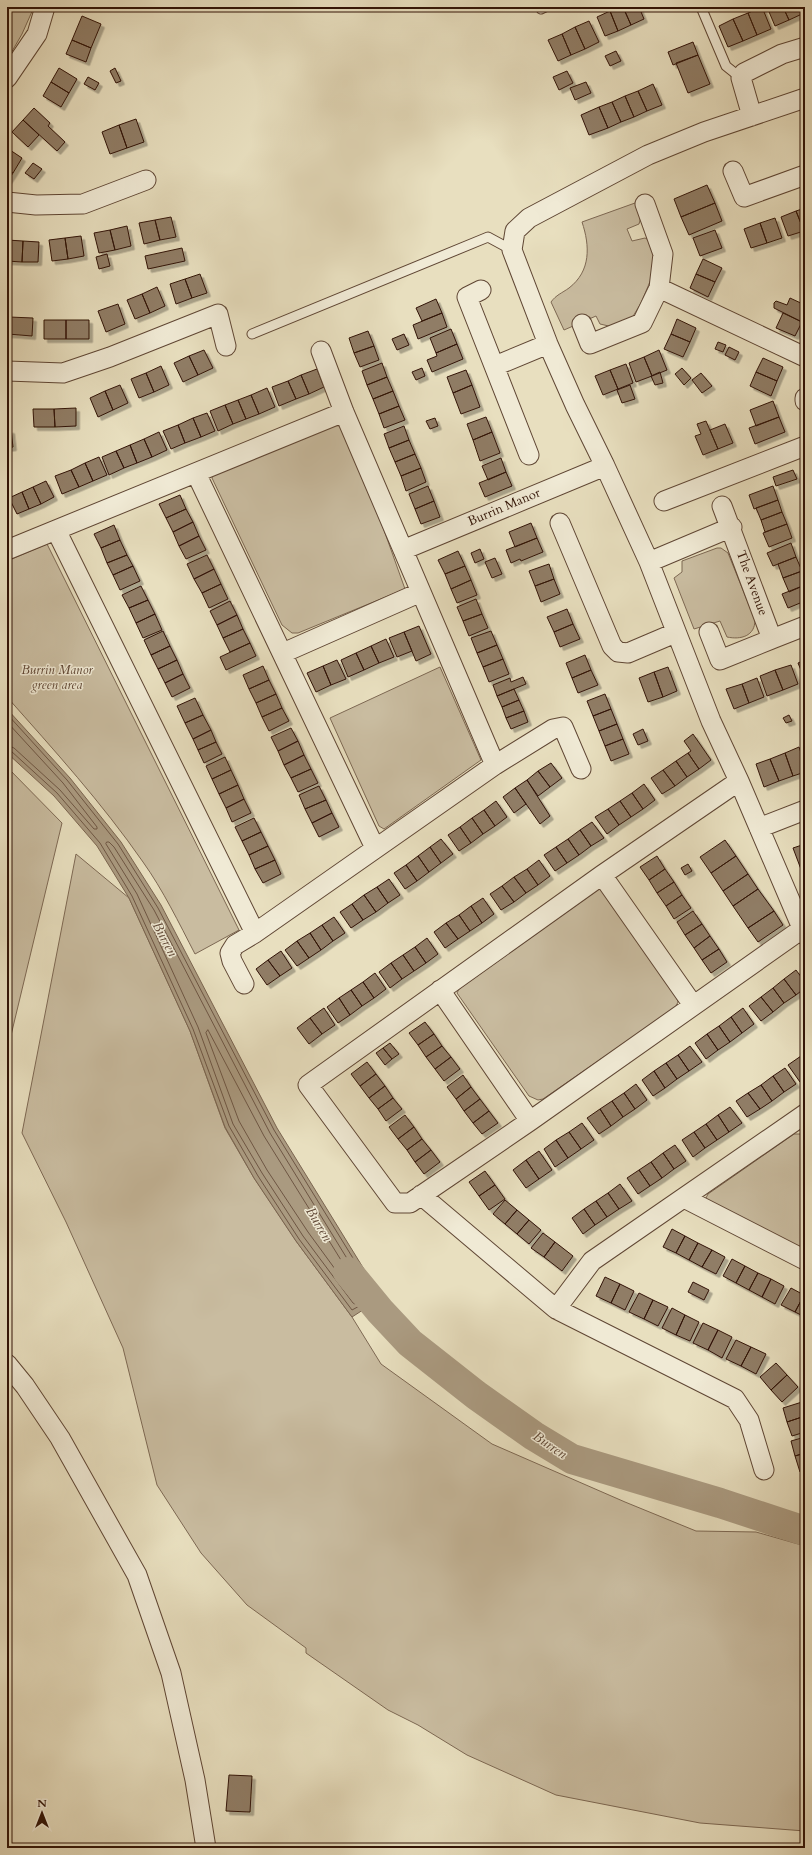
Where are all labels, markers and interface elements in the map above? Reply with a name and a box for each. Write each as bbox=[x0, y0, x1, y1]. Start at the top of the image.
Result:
street label: Burrin Manor bbox=[465, 484, 543, 530]
street label: The Avenue bbox=[732, 548, 772, 618]
park label: Burrin Manor green area bbox=[21, 661, 93, 694]
water label: Burren bbox=[148, 918, 182, 960]
water label: Burren bbox=[301, 1203, 337, 1245]
water label: Burren bbox=[529, 1427, 571, 1463]
north arrow bbox=[22, 1793, 62, 1833]
text: N bbox=[37, 1796, 47, 1811]

